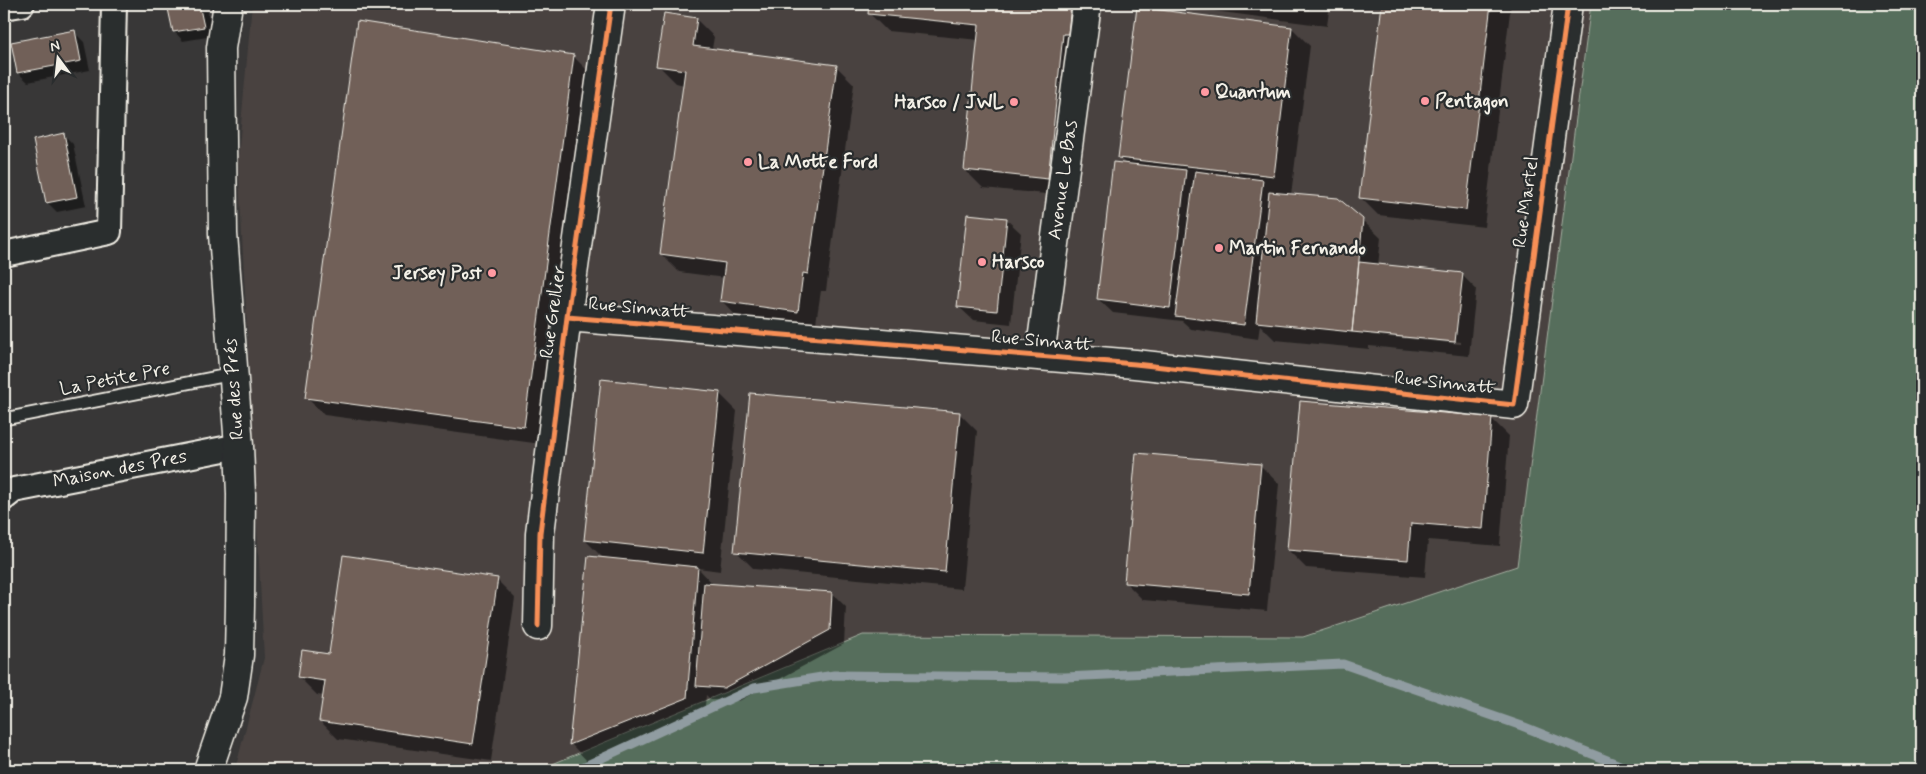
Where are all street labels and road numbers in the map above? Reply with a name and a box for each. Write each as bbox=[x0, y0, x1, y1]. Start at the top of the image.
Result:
street label: Avenue Le Bas bbox=[1042, 119, 1084, 241]
street label: Rue Martel bbox=[1507, 155, 1545, 249]
street label: Rue Grellier bbox=[534, 264, 572, 360]
street label: Rue Sinnatt bbox=[587, 291, 691, 325]
street label: Rue Sinnatt bbox=[990, 324, 1094, 358]
street label: Rue des Prés bbox=[218, 337, 250, 441]
street label: La Petite Pre bbox=[58, 356, 172, 402]
street label: Rue Sinnatt bbox=[1393, 365, 1497, 401]
street label: Maison des Pres bbox=[51, 444, 189, 494]

